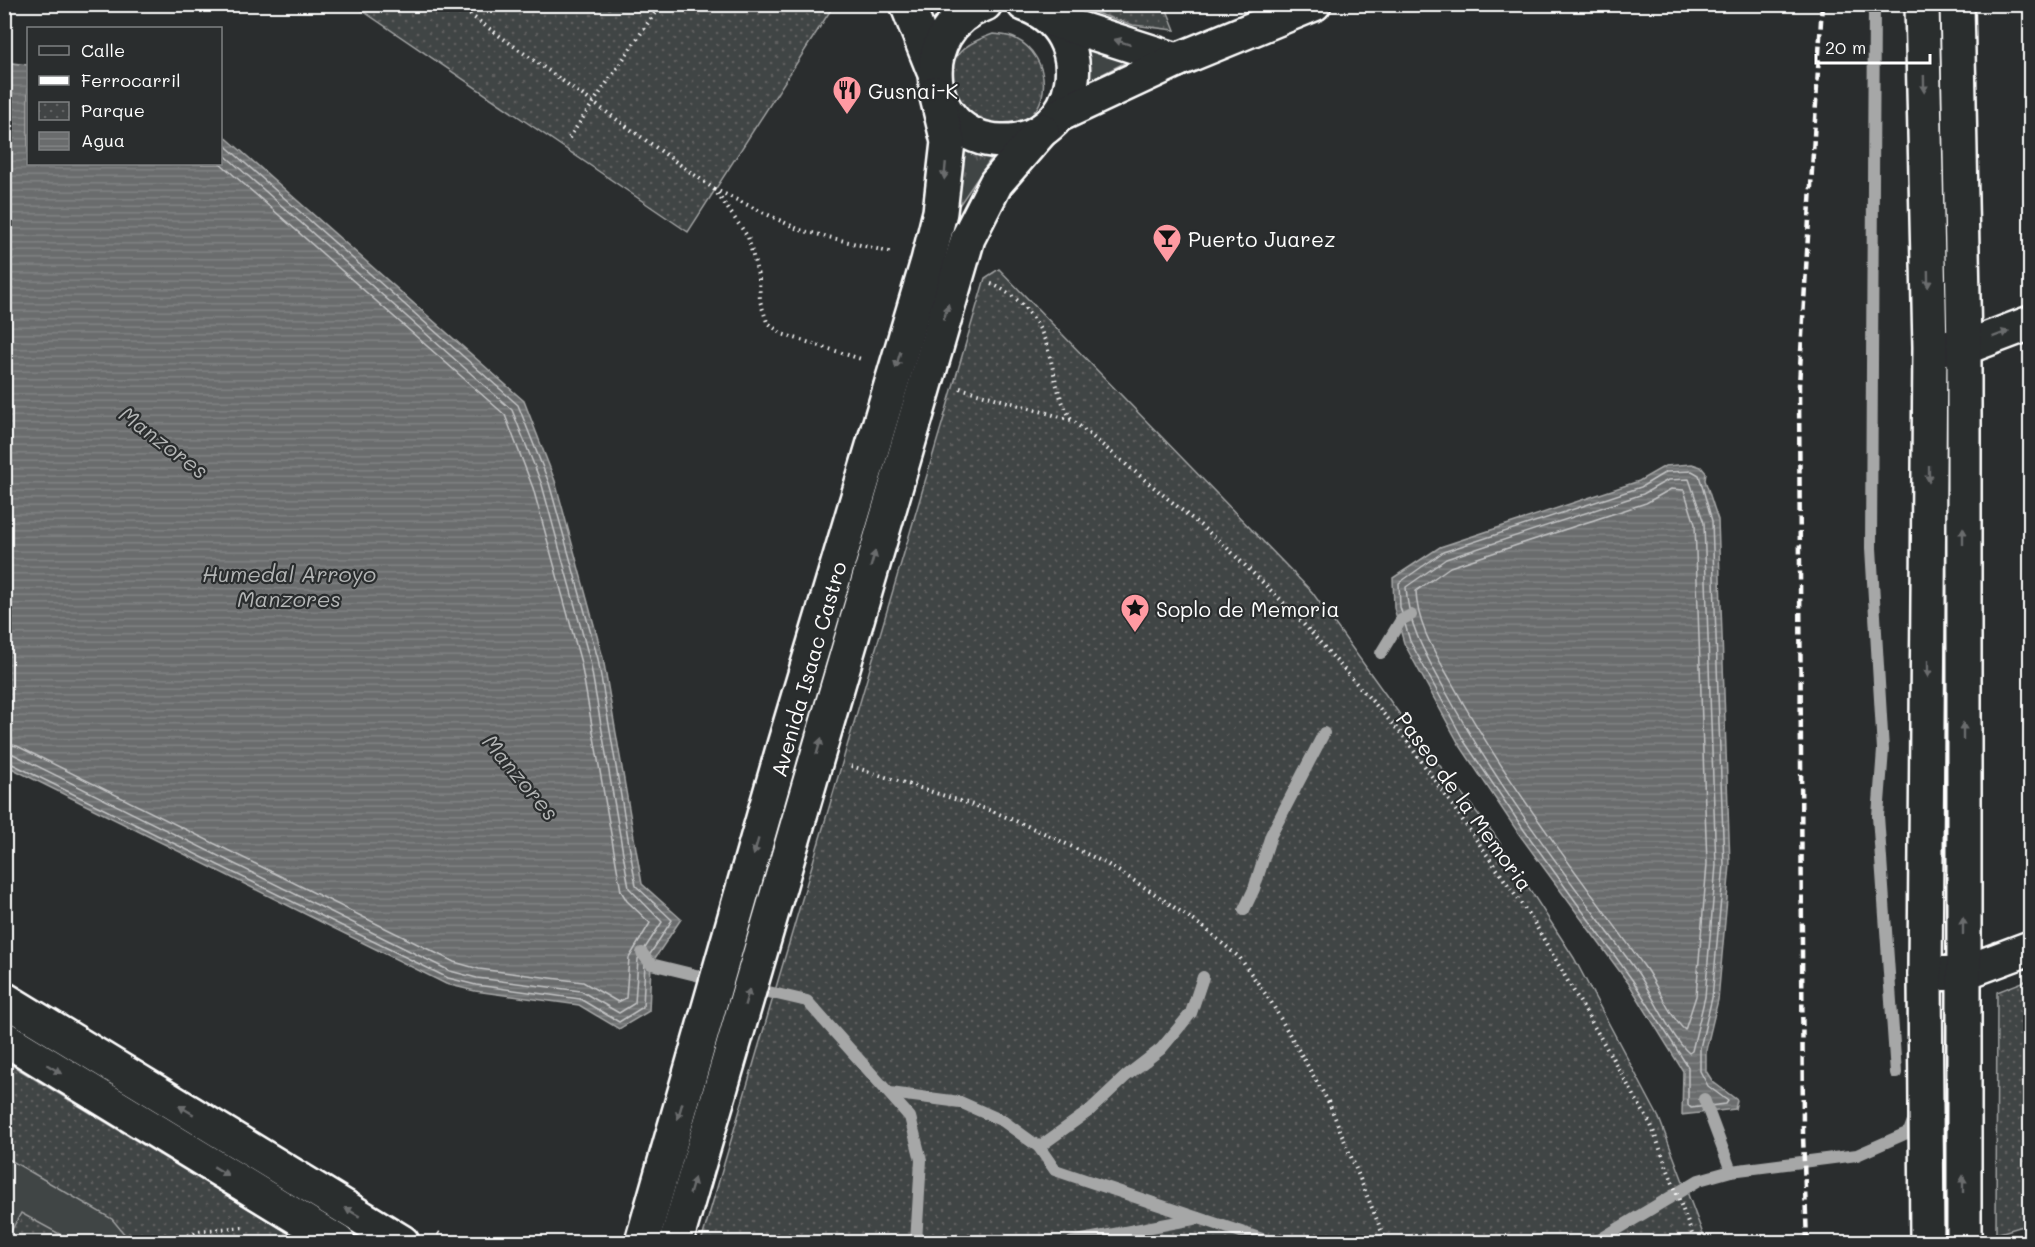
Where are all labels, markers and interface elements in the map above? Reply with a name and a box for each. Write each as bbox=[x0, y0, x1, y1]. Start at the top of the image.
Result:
legend bbox=[27, 27, 222, 165]
scale bar bbox=[1816, 27, 1930, 65]
text: 20 m bbox=[1825, 35, 1866, 59]
one-way arrow bbox=[1113, 37, 1131, 46]
text: Calle bbox=[81, 38, 125, 62]
text: Ferrocarril bbox=[81, 68, 181, 92]
restaurant icon: Gusnai-K bbox=[831, 74, 863, 116]
one-way arrow bbox=[1919, 74, 1929, 93]
place label: Gusnai-K bbox=[868, 77, 958, 104]
text: Parque bbox=[81, 98, 145, 122]
text: Agua bbox=[81, 128, 125, 152]
one-way arrow bbox=[941, 162, 950, 181]
bar icon: Puerto Juarez bbox=[1151, 222, 1183, 264]
place label: Puerto Juarez bbox=[1188, 225, 1336, 252]
one-way arrow bbox=[1924, 269, 1933, 288]
one-way arrow bbox=[942, 303, 951, 321]
one-way arrow bbox=[1992, 329, 2010, 338]
one-way arrow bbox=[893, 351, 902, 369]
water label: Manzores bbox=[114, 399, 214, 485]
one-way arrow bbox=[1924, 464, 1934, 483]
one-way arrow bbox=[1958, 527, 1968, 546]
one-way arrow bbox=[869, 550, 878, 568]
street label: Avenida Isaac Castro bbox=[764, 558, 852, 780]
water label: Humedal Arroyo Manzores bbox=[202, 559, 376, 613]
place icon: Soplo de Memoria bbox=[1119, 592, 1151, 634]
place label: Soplo de Memoria bbox=[1156, 595, 1340, 622]
one-way arrow bbox=[1923, 659, 1933, 678]
street label: Paseo de la Memoria bbox=[1391, 706, 1539, 896]
one-way arrow bbox=[1958, 722, 1968, 741]
water label: Manzores bbox=[476, 728, 566, 826]
one-way arrow bbox=[815, 737, 824, 755]
one-way arrow bbox=[751, 838, 760, 856]
one-way arrow bbox=[1958, 917, 1968, 936]
one-way arrow bbox=[743, 988, 752, 1006]
one-way arrow bbox=[46, 1063, 62, 1074]
one-way arrow bbox=[675, 1102, 684, 1120]
one-way arrow bbox=[178, 1105, 194, 1116]
one-way arrow bbox=[213, 1165, 229, 1176]
one-way arrow bbox=[1959, 1175, 1968, 1194]
one-way arrow bbox=[688, 1177, 697, 1195]
one-way arrow bbox=[344, 1206, 360, 1217]

